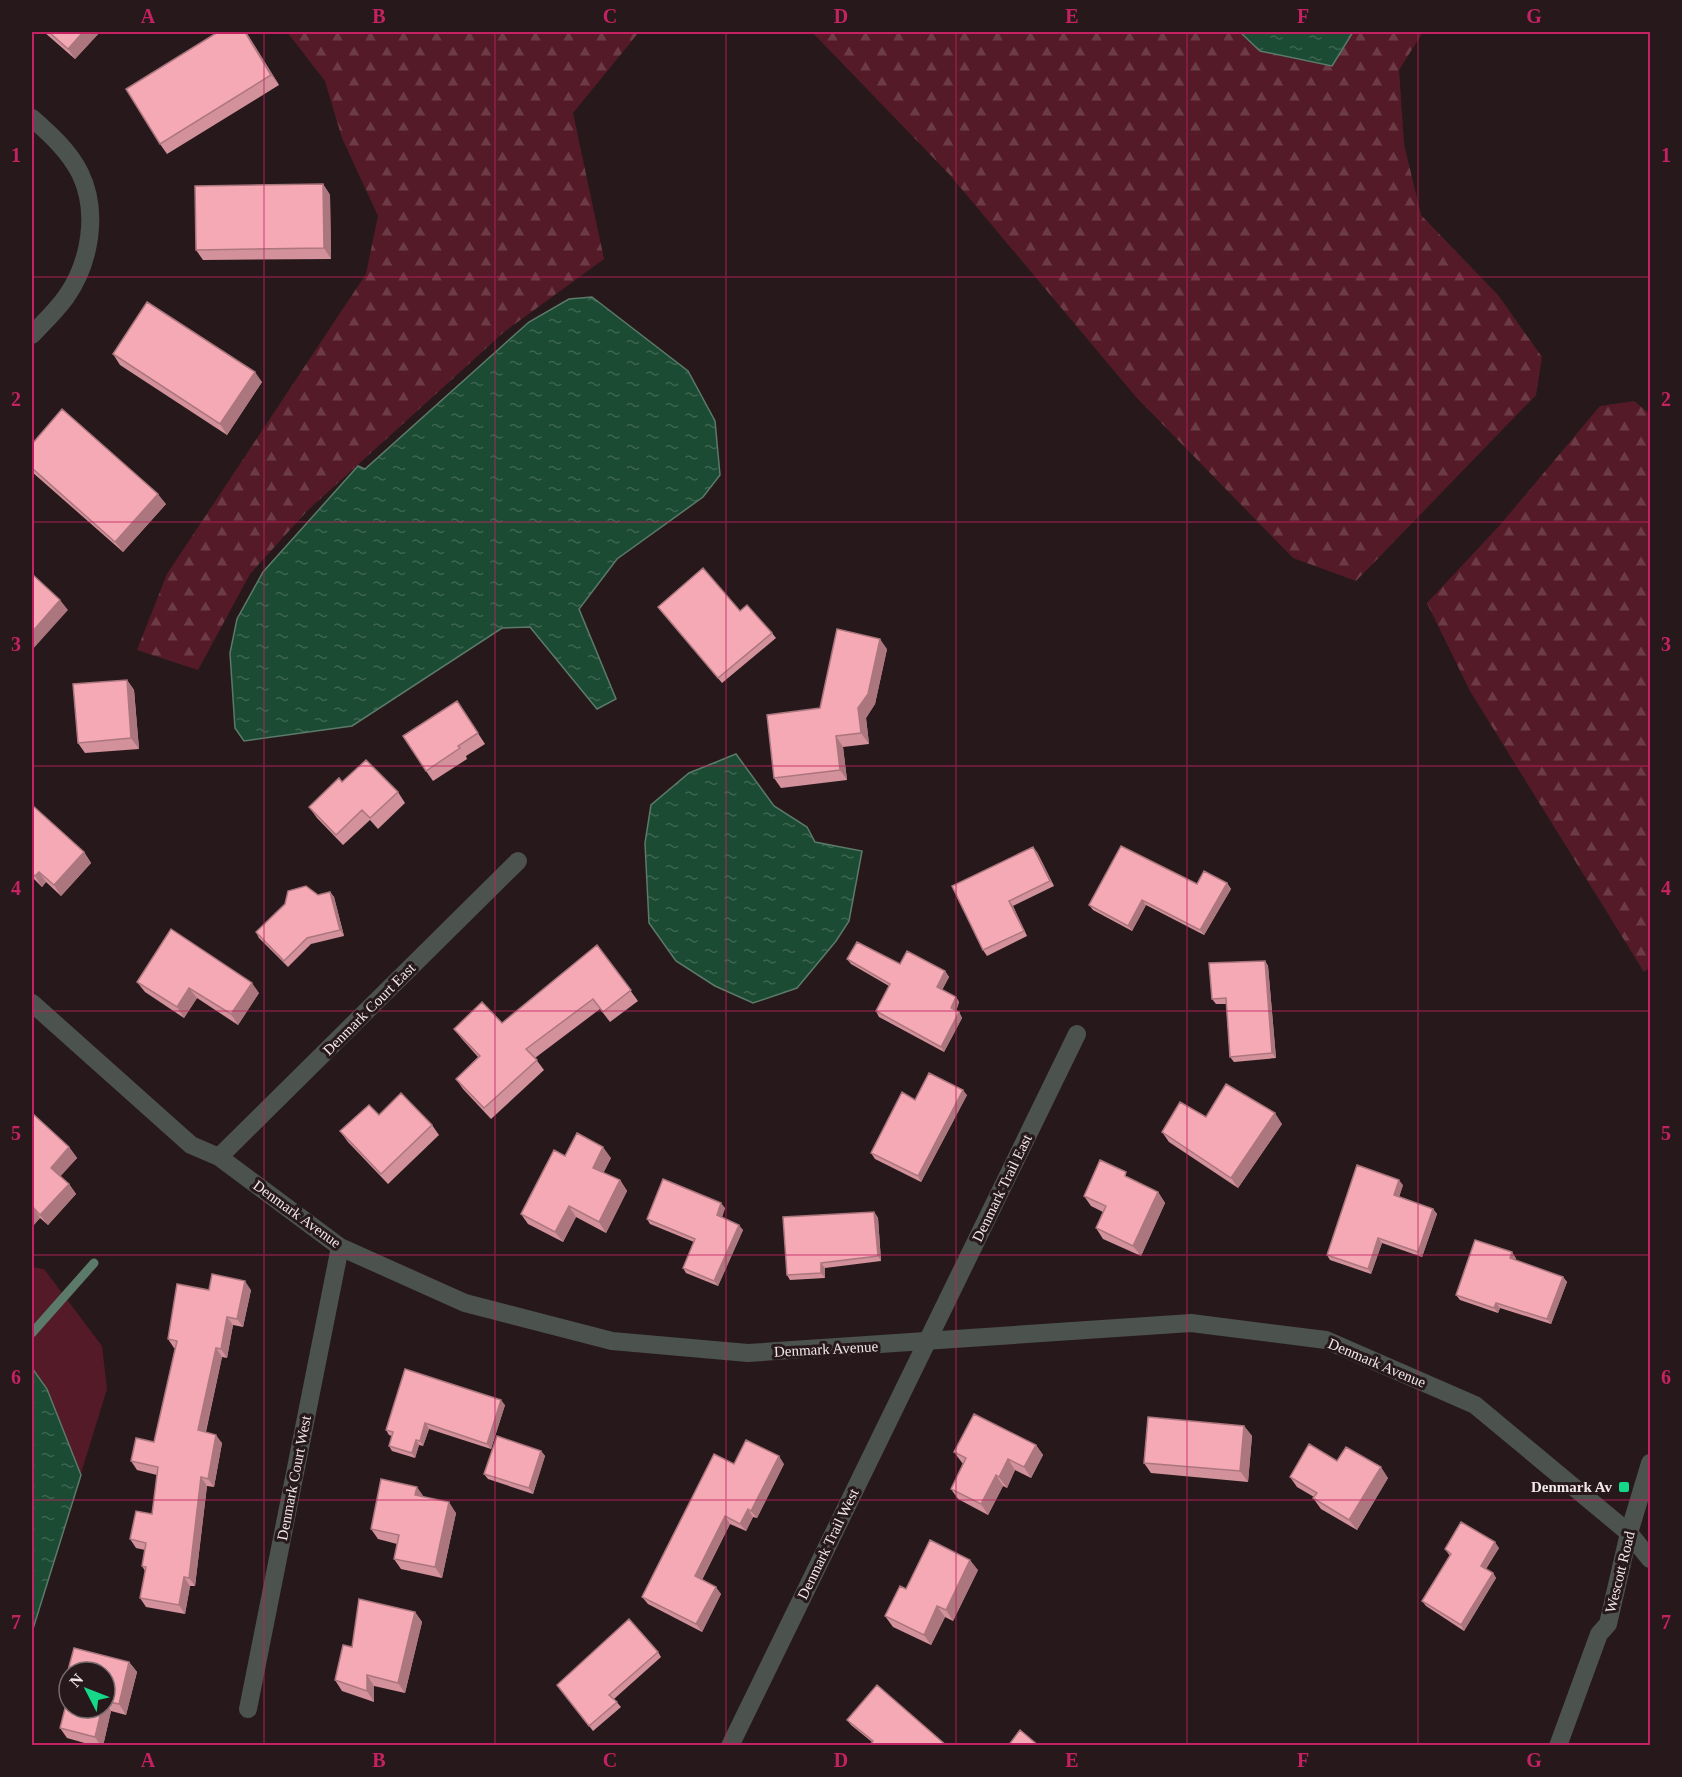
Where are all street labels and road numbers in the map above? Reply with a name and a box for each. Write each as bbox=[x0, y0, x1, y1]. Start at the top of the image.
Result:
street label: Denmark Court East bbox=[320, 959, 419, 1058]
street label: Denmark Trail East bbox=[969, 1131, 1035, 1244]
street label: Denmark Avenue bbox=[250, 1177, 344, 1251]
street label: Denmark Avenue bbox=[1326, 1335, 1428, 1391]
street label: Denmark Avenue bbox=[774, 1338, 879, 1360]
street label: Denmark Court West bbox=[274, 1413, 314, 1542]
street label: Denmark Trail West bbox=[794, 1485, 862, 1602]
street label: Wescott Road bbox=[1602, 1529, 1638, 1614]

